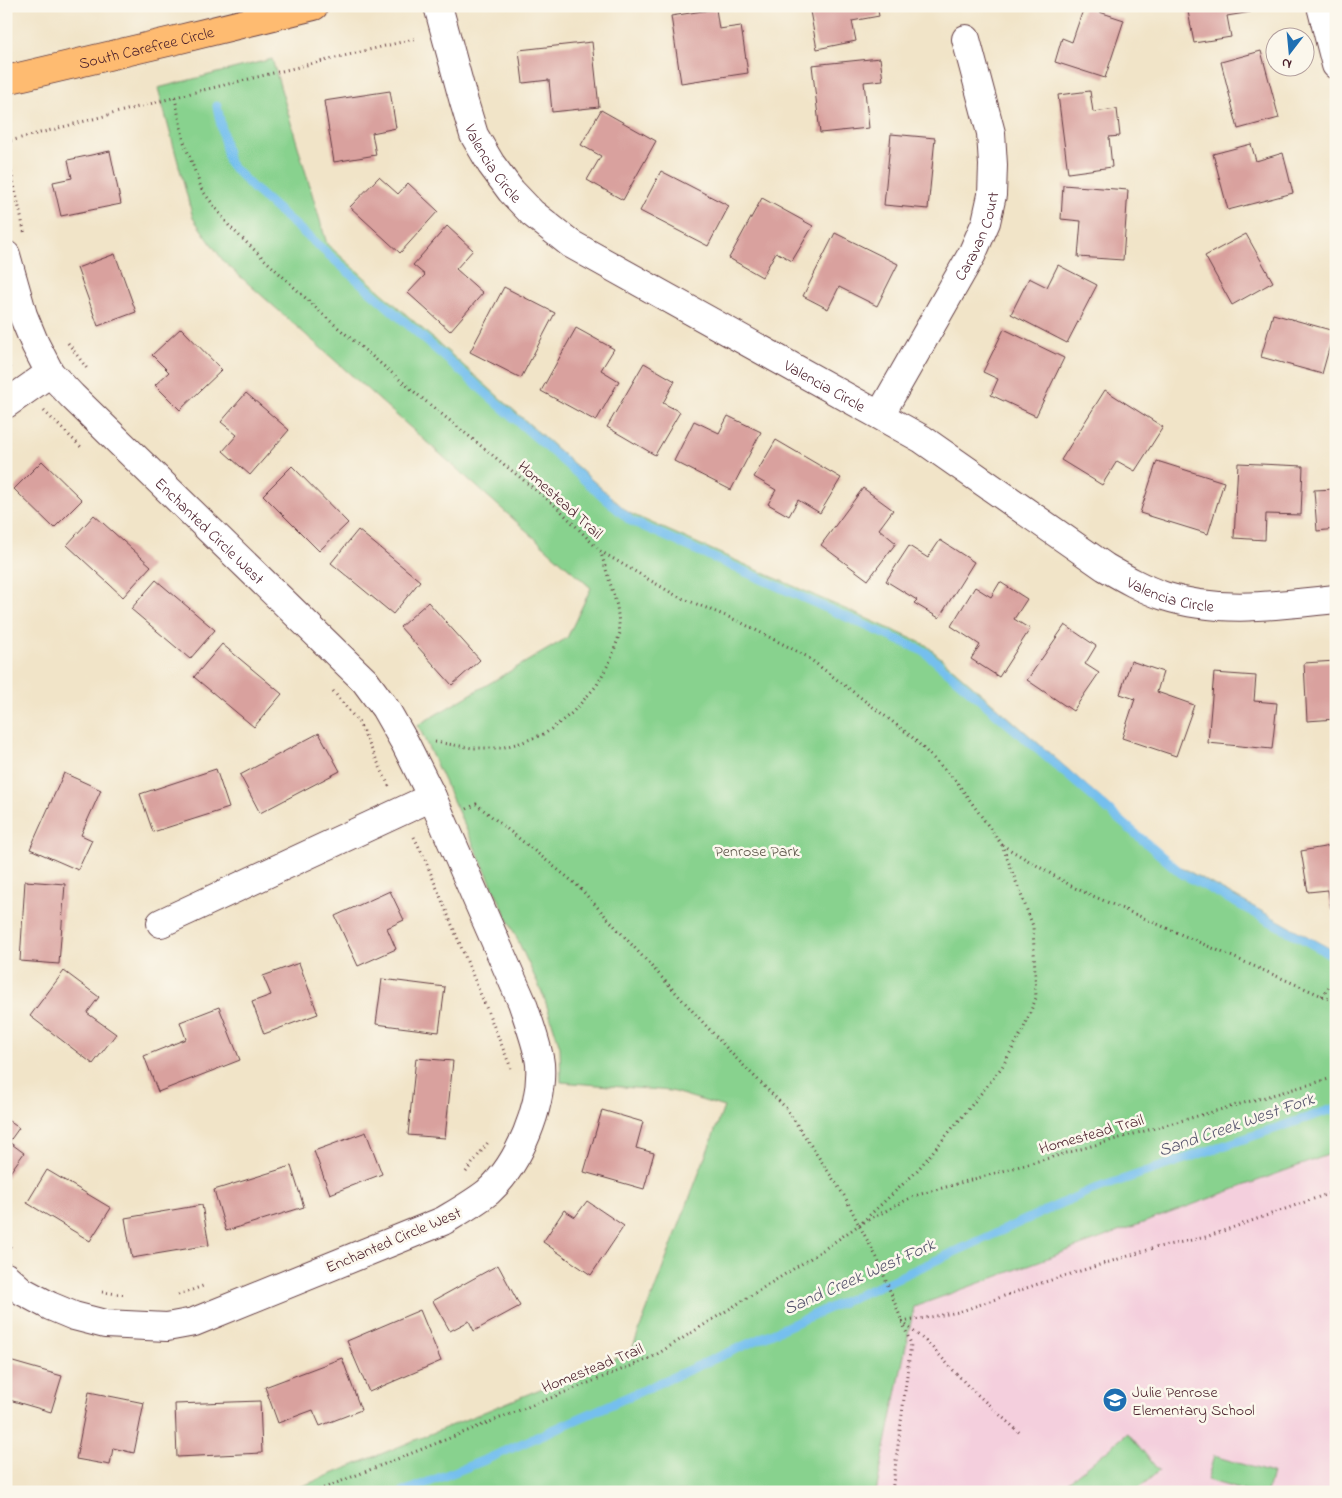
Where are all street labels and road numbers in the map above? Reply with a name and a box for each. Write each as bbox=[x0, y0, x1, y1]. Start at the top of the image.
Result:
street label: South Carefree Circle bbox=[77, 21, 218, 76]
street label: Valencia Circle bbox=[457, 121, 527, 210]
street label: Caravan Court bbox=[949, 191, 1006, 286]
street label: Valencia Circle bbox=[778, 354, 870, 420]
street label: Homestead Trail bbox=[512, 455, 608, 546]
street label: Enchanted Circle West bbox=[148, 473, 270, 591]
street label: Valencia Circle bbox=[1121, 571, 1216, 620]
street label: Homestead Trail bbox=[1036, 1108, 1147, 1161]
street label: Enchanted Circle West bbox=[322, 1201, 466, 1280]
street label: Homestead Trail bbox=[538, 1337, 648, 1400]

